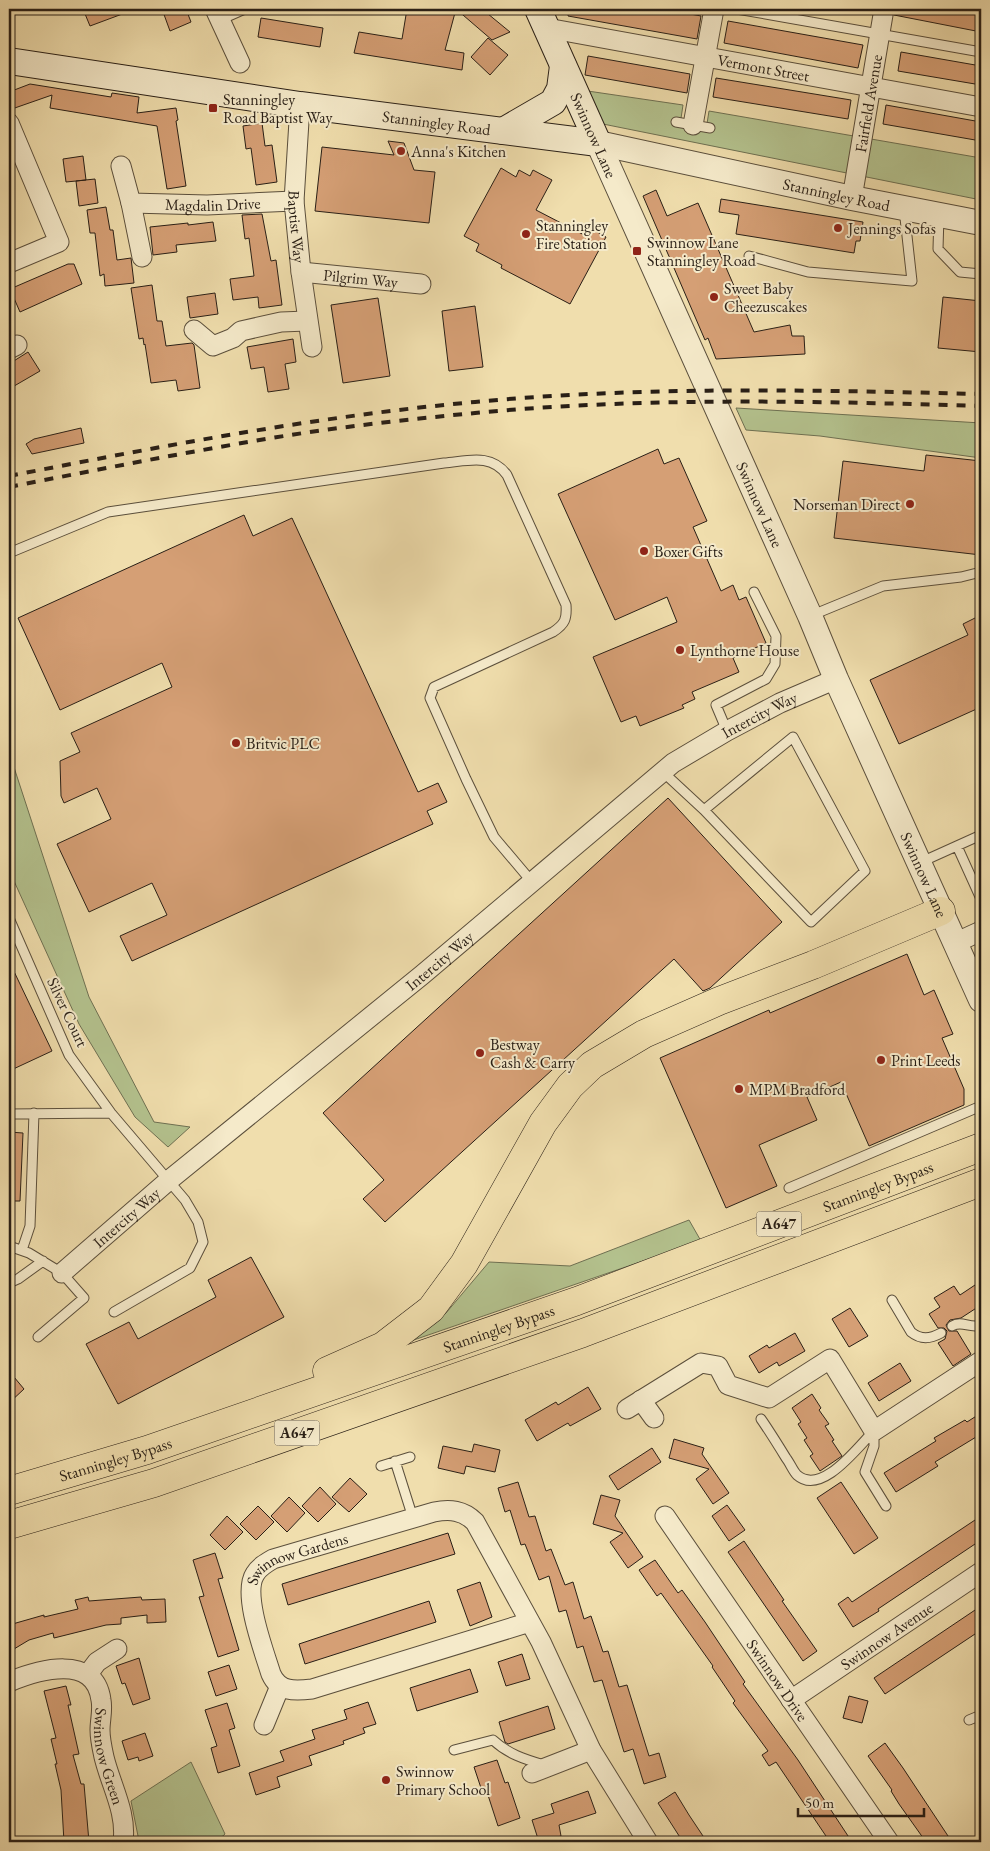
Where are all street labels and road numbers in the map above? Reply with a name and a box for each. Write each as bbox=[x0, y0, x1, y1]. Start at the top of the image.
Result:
street label: Vermont Street bbox=[716, 49, 811, 87]
street label: Fairfield Avenue bbox=[850, 53, 887, 154]
street label: Swinnow Lane bbox=[565, 89, 622, 181]
street label: Stanningley Road bbox=[381, 106, 493, 140]
street label: Stanningley Road bbox=[781, 173, 893, 216]
street label: Baptist Way bbox=[283, 190, 310, 265]
street label: Magdalin Drive bbox=[165, 193, 261, 216]
street label: Pilgrim Way bbox=[322, 264, 400, 293]
street label: Swinnow Lane bbox=[731, 458, 788, 551]
street label: Intercity Way bbox=[718, 686, 801, 743]
street label: Swinnow Lane bbox=[895, 829, 952, 921]
street label: Intercity Way bbox=[401, 926, 479, 995]
street label: Silver Court bbox=[42, 974, 93, 1050]
street label: Stanningley Bypass bbox=[820, 1156, 936, 1217]
street label: Intercity Way bbox=[88, 1182, 165, 1253]
road number: A647 bbox=[756, 1212, 802, 1236]
street label: Stanningley Bypass bbox=[440, 1300, 557, 1358]
road number: A647 bbox=[274, 1420, 320, 1446]
street label: Stanningley Bypass bbox=[57, 1432, 175, 1487]
street label: Swinnow Gardens bbox=[242, 1528, 350, 1587]
street label: Swinnow Avenue bbox=[836, 1598, 937, 1675]
street label: Swinnow Drive bbox=[742, 1635, 813, 1726]
street label: Swinnow Green bbox=[89, 1707, 129, 1808]

